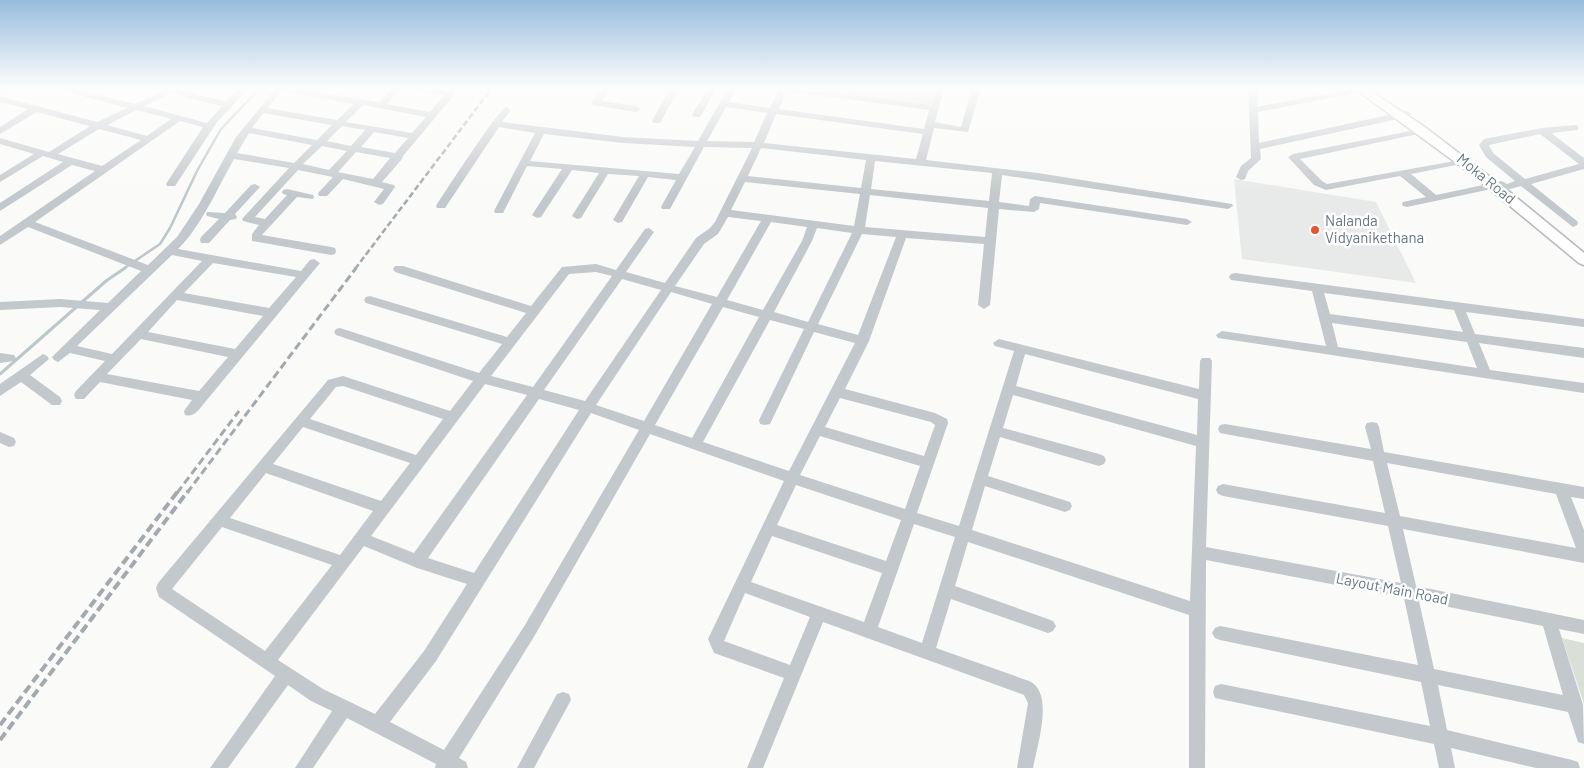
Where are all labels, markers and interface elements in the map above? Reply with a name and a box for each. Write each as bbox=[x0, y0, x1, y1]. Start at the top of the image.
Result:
street label: Moka Road bbox=[1454, 149, 1520, 207]
place label: Nalanda Vidyanikethana bbox=[1325, 211, 1424, 246]
marker: Nalanda Vidyanikethana bbox=[1309, 224, 1321, 236]
street label: Layout Main Road bbox=[1335, 568, 1450, 608]

